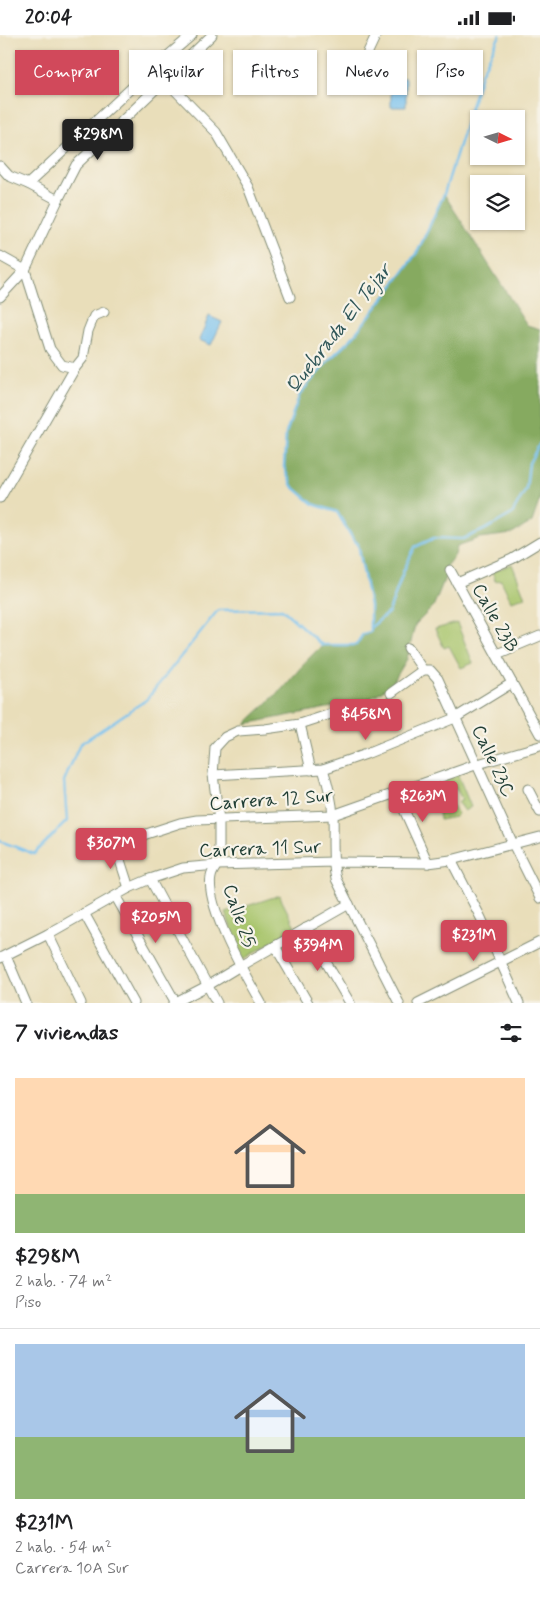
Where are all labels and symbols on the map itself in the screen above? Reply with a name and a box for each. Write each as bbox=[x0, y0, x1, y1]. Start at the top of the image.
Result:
north arrow bbox=[470, 110, 525, 165]
pin: $298M bbox=[63, 119, 133, 161]
water label: Quebrada El Tejar bbox=[280, 256, 400, 400]
street label: Calle 23B bbox=[466, 579, 524, 657]
pin: $458M bbox=[331, 699, 401, 741]
street label: Calle 23C bbox=[465, 721, 521, 802]
pin: $263M bbox=[388, 781, 458, 823]
street label: Carrera 12 Sur bbox=[208, 783, 334, 817]
pin: $307M bbox=[76, 827, 146, 870]
street label: Carrera 11 Sur bbox=[199, 834, 321, 864]
street label: Calle 25 bbox=[217, 881, 261, 951]
pin: $205M bbox=[121, 901, 191, 944]
pin: $231M bbox=[439, 919, 509, 962]
pin: $394M bbox=[283, 929, 353, 972]

